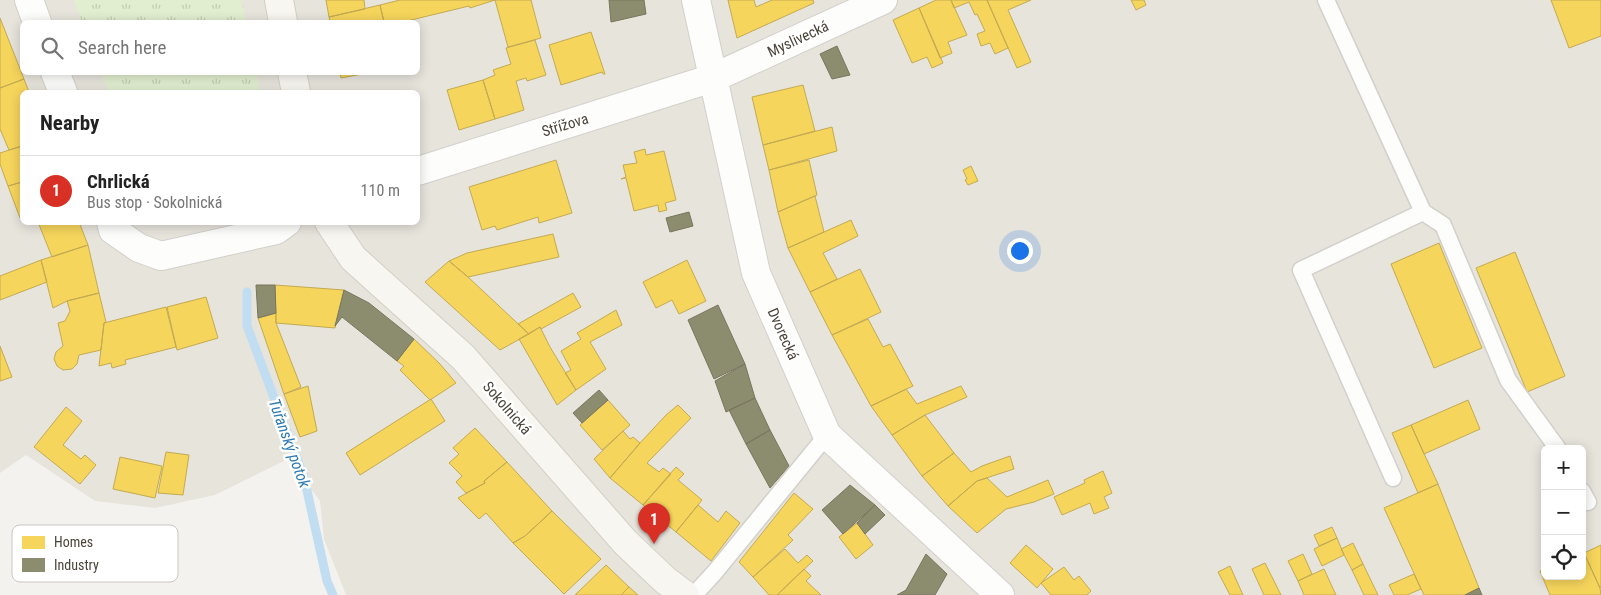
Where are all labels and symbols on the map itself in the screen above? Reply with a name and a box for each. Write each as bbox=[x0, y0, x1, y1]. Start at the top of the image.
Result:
street label: Myslivecká bbox=[765, 17, 831, 61]
street label: Střížova bbox=[540, 109, 590, 141]
your location bbox=[1007, 238, 1033, 264]
street label: Dvorecká bbox=[764, 305, 802, 363]
street label: Sokolnická bbox=[479, 378, 535, 438]
water label: Tuřanský potok bbox=[265, 396, 315, 491]
pin: 1 bbox=[638, 503, 670, 544]
legend bbox=[12, 525, 178, 582]
text: Homes bbox=[54, 534, 93, 550]
text: Industry bbox=[54, 557, 99, 573]

